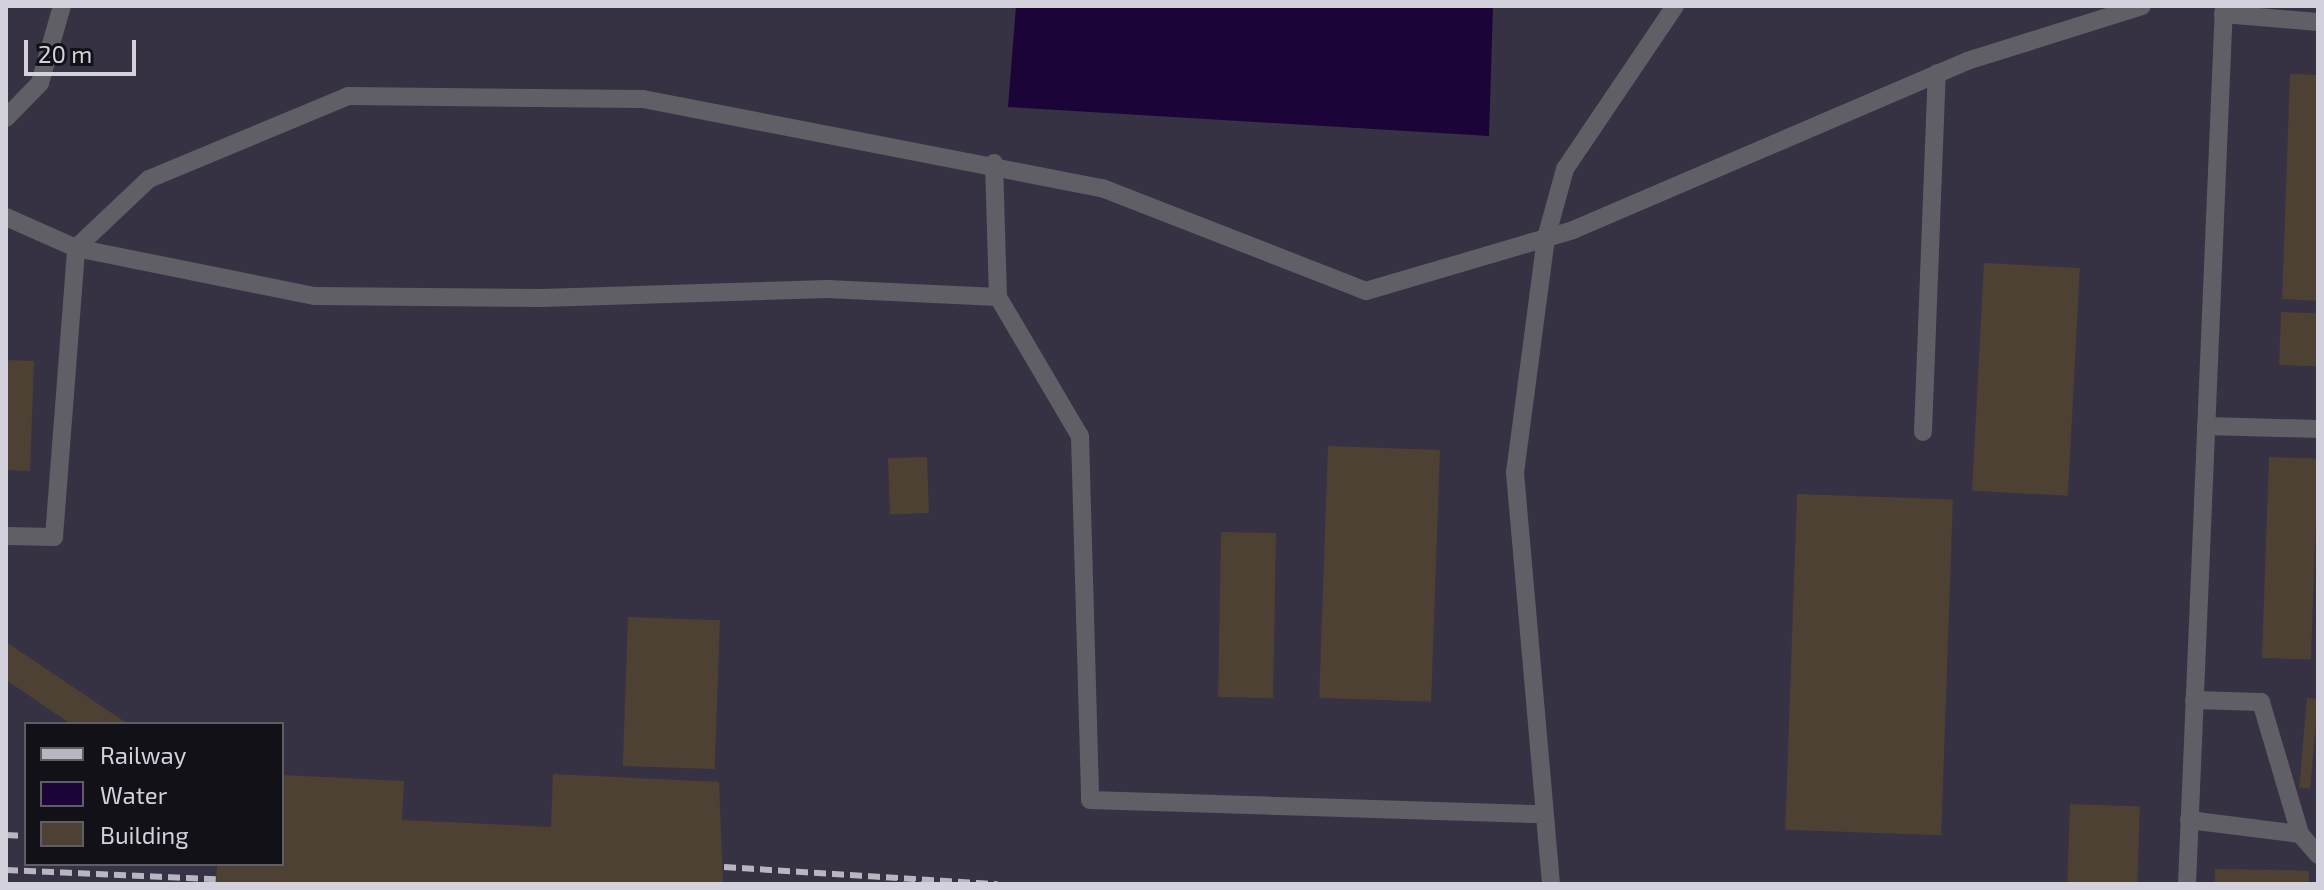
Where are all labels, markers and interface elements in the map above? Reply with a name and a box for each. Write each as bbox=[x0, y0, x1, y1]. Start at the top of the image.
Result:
scale bar bbox=[28, 24, 140, 74]
text: 20 m bbox=[38, 39, 92, 68]
legend bbox=[24, 722, 284, 866]
text: Railway bbox=[100, 740, 186, 769]
text: Water bbox=[100, 780, 167, 809]
text: Building bbox=[100, 820, 189, 849]

